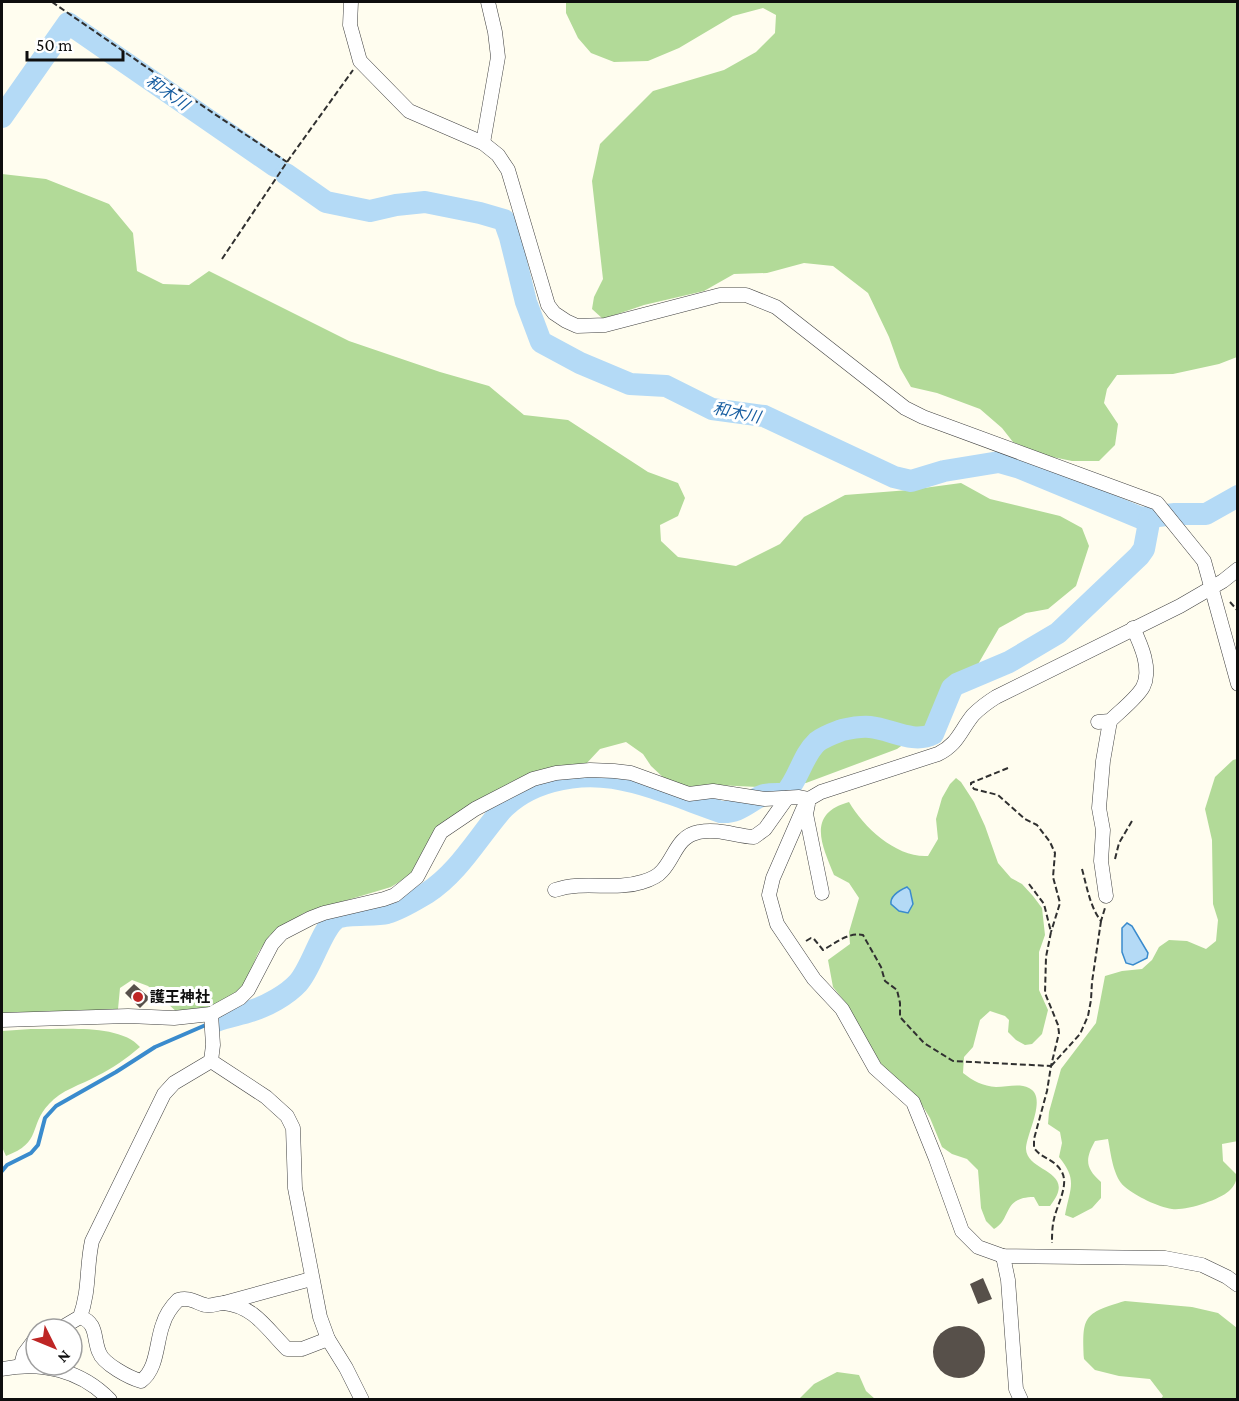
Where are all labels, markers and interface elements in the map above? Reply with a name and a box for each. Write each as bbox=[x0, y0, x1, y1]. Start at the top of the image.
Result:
scale bar bbox=[27, 24, 123, 62]
text: 50 m bbox=[36, 35, 73, 55]
water label: 和木川 bbox=[143, 72, 194, 114]
water label: 和木川 bbox=[712, 399, 764, 426]
place label: 護王神社 bbox=[150, 988, 210, 1005]
marker: 護王神社 bbox=[131, 990, 145, 1004]
north arrow bbox=[24, 1317, 84, 1377]
text: N bbox=[55, 1347, 75, 1367]

